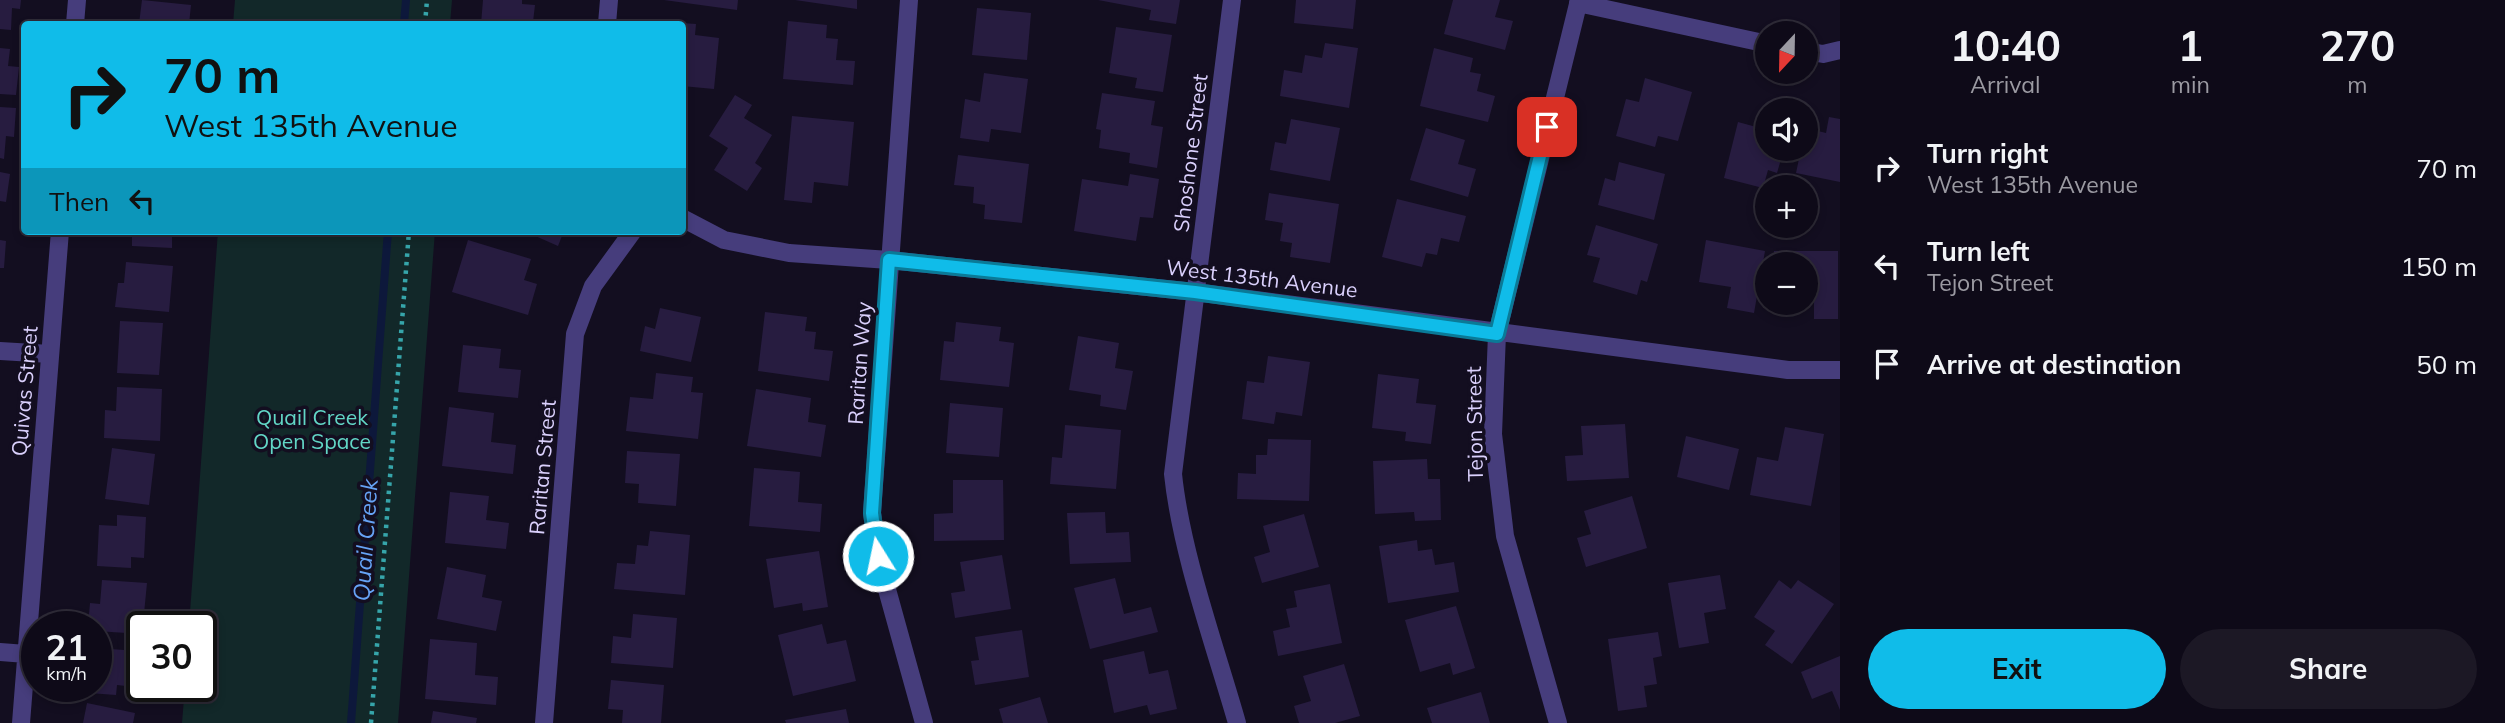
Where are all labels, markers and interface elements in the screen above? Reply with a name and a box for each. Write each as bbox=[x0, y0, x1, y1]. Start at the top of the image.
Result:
text: 10:40 bbox=[1950, 19, 2061, 72]
text: 1 bbox=[2178, 19, 2203, 72]
text: 270 bbox=[2320, 19, 2395, 72]
north arrow bbox=[1755, 21, 1818, 84]
map controls bbox=[1755, 21, 1818, 315]
text: 70 m bbox=[164, 44, 280, 105]
icon: right bbox=[49, 49, 140, 140]
text: Arrival bbox=[1970, 70, 2041, 99]
text: min bbox=[2171, 70, 2210, 99]
text: m bbox=[2347, 70, 2368, 99]
street label: Shoshone Street bbox=[1167, 72, 1213, 234]
pin bbox=[1517, 97, 1577, 157]
button: sound bbox=[1755, 98, 1818, 161]
text: West 135th Avenue bbox=[164, 105, 458, 145]
icon: arrive bbox=[1528, 108, 1566, 146]
text: Turn right bbox=[1927, 137, 2048, 170]
icon: right bbox=[1868, 149, 1906, 187]
text: 70 m bbox=[2416, 152, 2477, 185]
text: West 135th Avenue bbox=[1927, 170, 2138, 199]
button: + bbox=[1755, 175, 1818, 238]
icon: left bbox=[123, 182, 161, 220]
text: Then bbox=[49, 185, 109, 218]
text: Turn left bbox=[1927, 235, 2029, 268]
icon: left bbox=[1868, 247, 1906, 285]
text: 150 m bbox=[2401, 250, 2477, 283]
button: − bbox=[1755, 252, 1818, 315]
street label: West 135th Avenue bbox=[1165, 253, 1359, 303]
text: Tejon Street bbox=[1927, 268, 2053, 297]
street label: Raritan Way bbox=[842, 301, 876, 425]
street label: Quivas Street bbox=[5, 325, 43, 457]
icon: arrive bbox=[1868, 345, 1906, 383]
text: Arrive at destination bbox=[1927, 348, 2182, 381]
text: 50 m bbox=[2416, 348, 2477, 381]
street label: Tejon Street bbox=[1460, 366, 1488, 482]
street label: Raritan Street bbox=[523, 398, 561, 536]
park label: Quail Creek Open Space bbox=[253, 404, 371, 454]
water label: Quail Creek bbox=[346, 477, 384, 602]
position arrow bbox=[841, 519, 915, 593]
speed limit sign: 30 bbox=[126, 611, 217, 702]
text: 21 bbox=[45, 625, 88, 669]
button: Exit bbox=[1868, 629, 2166, 709]
button: Share bbox=[2180, 629, 2477, 709]
text: km/h bbox=[46, 662, 87, 685]

